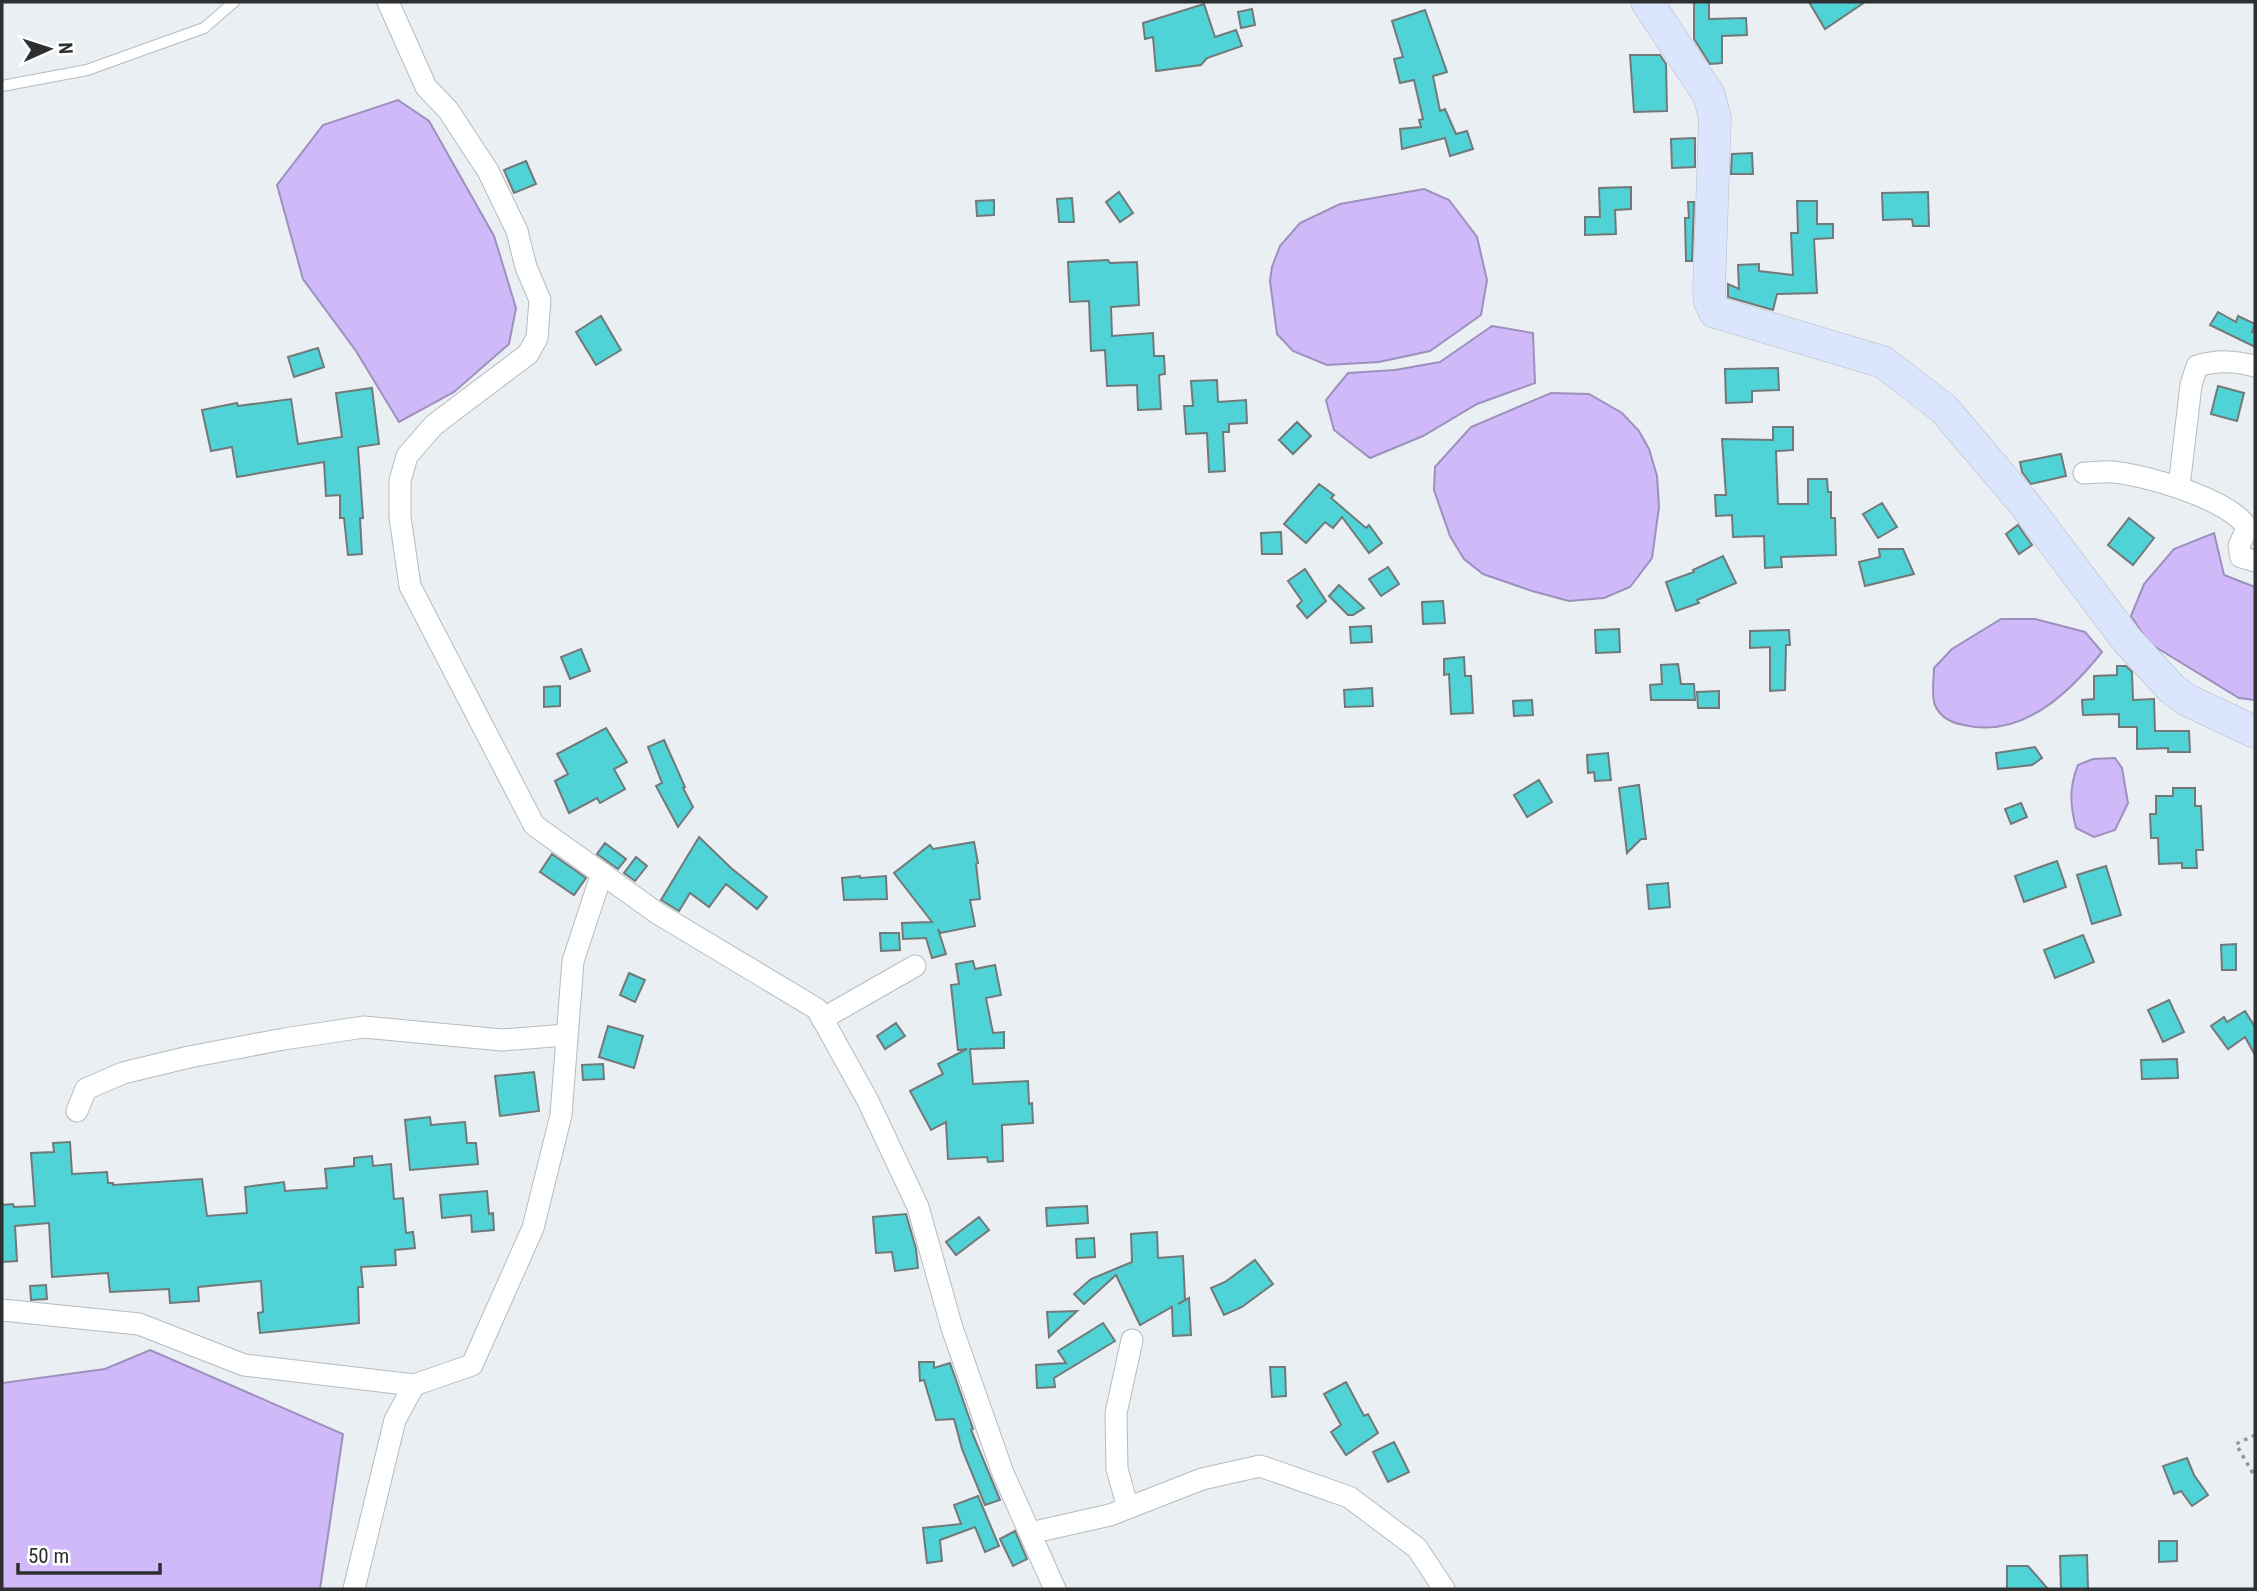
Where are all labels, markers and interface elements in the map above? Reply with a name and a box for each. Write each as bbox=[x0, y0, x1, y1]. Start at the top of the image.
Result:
north arrow bbox=[14, 14, 84, 84]
text: N bbox=[54, 42, 77, 55]
scale bar bbox=[18, 1532, 159, 1576]
text: 50 m bbox=[28, 1544, 69, 1568]

